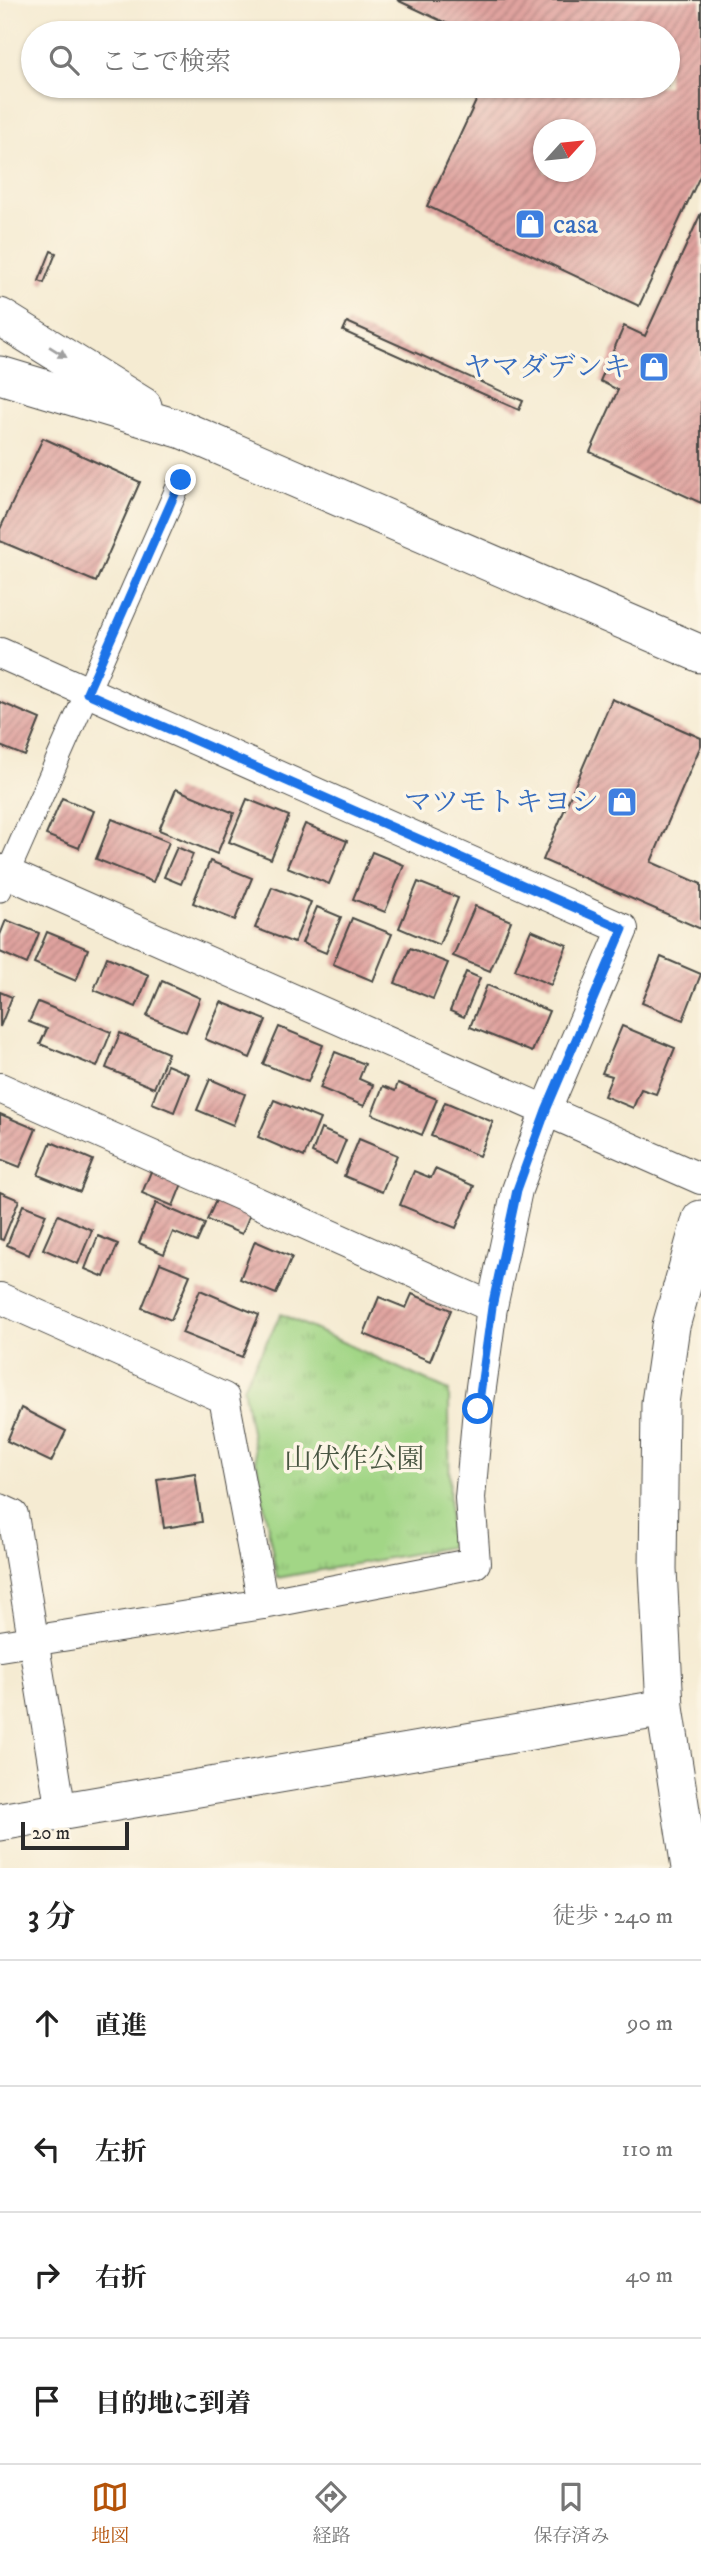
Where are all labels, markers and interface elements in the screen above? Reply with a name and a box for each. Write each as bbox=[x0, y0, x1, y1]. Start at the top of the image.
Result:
search box bbox=[21, 21, 680, 98]
icon: search bbox=[45, 41, 83, 79]
text: ここで検索 bbox=[101, 46, 231, 79]
north arrow bbox=[533, 119, 596, 182]
shop icon: casa bbox=[513, 207, 547, 241]
place label: casa bbox=[553, 207, 598, 242]
one-way arrow bbox=[49, 346, 68, 359]
place label: ヤマダデンキ bbox=[464, 350, 631, 385]
shop icon: ヤマダデンキ bbox=[637, 350, 671, 384]
route end bbox=[165, 464, 196, 495]
place label: マツモトキヨシ bbox=[404, 785, 599, 820]
shop icon: マツモトキヨシ bbox=[605, 785, 639, 819]
route start bbox=[462, 1393, 493, 1424]
park label: 山伏作公園 bbox=[284, 1442, 424, 1477]
scale bar bbox=[21, 1819, 130, 1851]
text: 20 m bbox=[32, 1822, 70, 1845]
text: 3 分 bbox=[28, 1899, 76, 1936]
text: 徒歩 · 240 m bbox=[552, 1902, 673, 1931]
icon: ahead bbox=[28, 2004, 66, 2042]
text: 90 m bbox=[627, 2009, 673, 2038]
text: 直進 bbox=[95, 2010, 147, 2043]
icon: left bbox=[28, 2130, 66, 2168]
text: 110 m bbox=[622, 2135, 673, 2164]
text: 左折 bbox=[95, 2136, 147, 2169]
icon: right bbox=[28, 2256, 66, 2294]
text: 40 m bbox=[625, 2261, 673, 2290]
text: 右折 bbox=[95, 2262, 147, 2295]
icon: arrive bbox=[28, 2382, 66, 2420]
text: 目的地に到着 bbox=[95, 2388, 251, 2421]
tab: 地図 bbox=[91, 2478, 130, 2548]
tab: 経路 bbox=[312, 2478, 351, 2548]
tab: 保存済み bbox=[533, 2478, 610, 2548]

